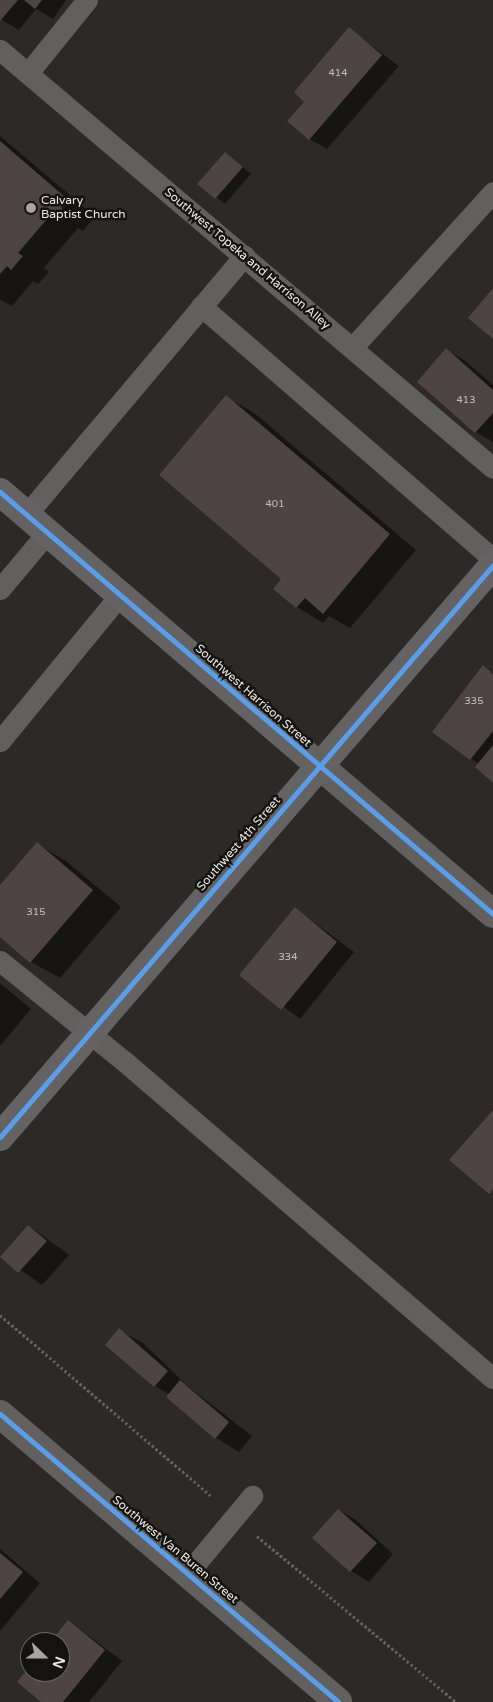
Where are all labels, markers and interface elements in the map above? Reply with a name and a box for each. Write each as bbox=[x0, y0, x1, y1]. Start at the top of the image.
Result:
house number: 414 bbox=[329, 68, 347, 80]
street label: Southwest Topeka and Harrison Alley bbox=[161, 185, 333, 333]
place label: Calvary Baptist Church bbox=[41, 194, 126, 222]
marker: Calvary Baptist Church bbox=[25, 202, 37, 214]
house number: 413 bbox=[457, 395, 475, 407]
house number: 401 bbox=[266, 499, 284, 511]
street label: Southwest Harrison Street bbox=[192, 642, 314, 750]
house number: 335 bbox=[465, 696, 483, 708]
street label: Southwest 4th Street bbox=[194, 794, 284, 894]
house number: 315 bbox=[27, 907, 45, 919]
house number: 334 bbox=[279, 952, 297, 964]
street label: Southwest Van Buren Street bbox=[109, 1493, 241, 1607]
north arrow bbox=[20, 1632, 70, 1682]
text: N bbox=[48, 1654, 68, 1671]

